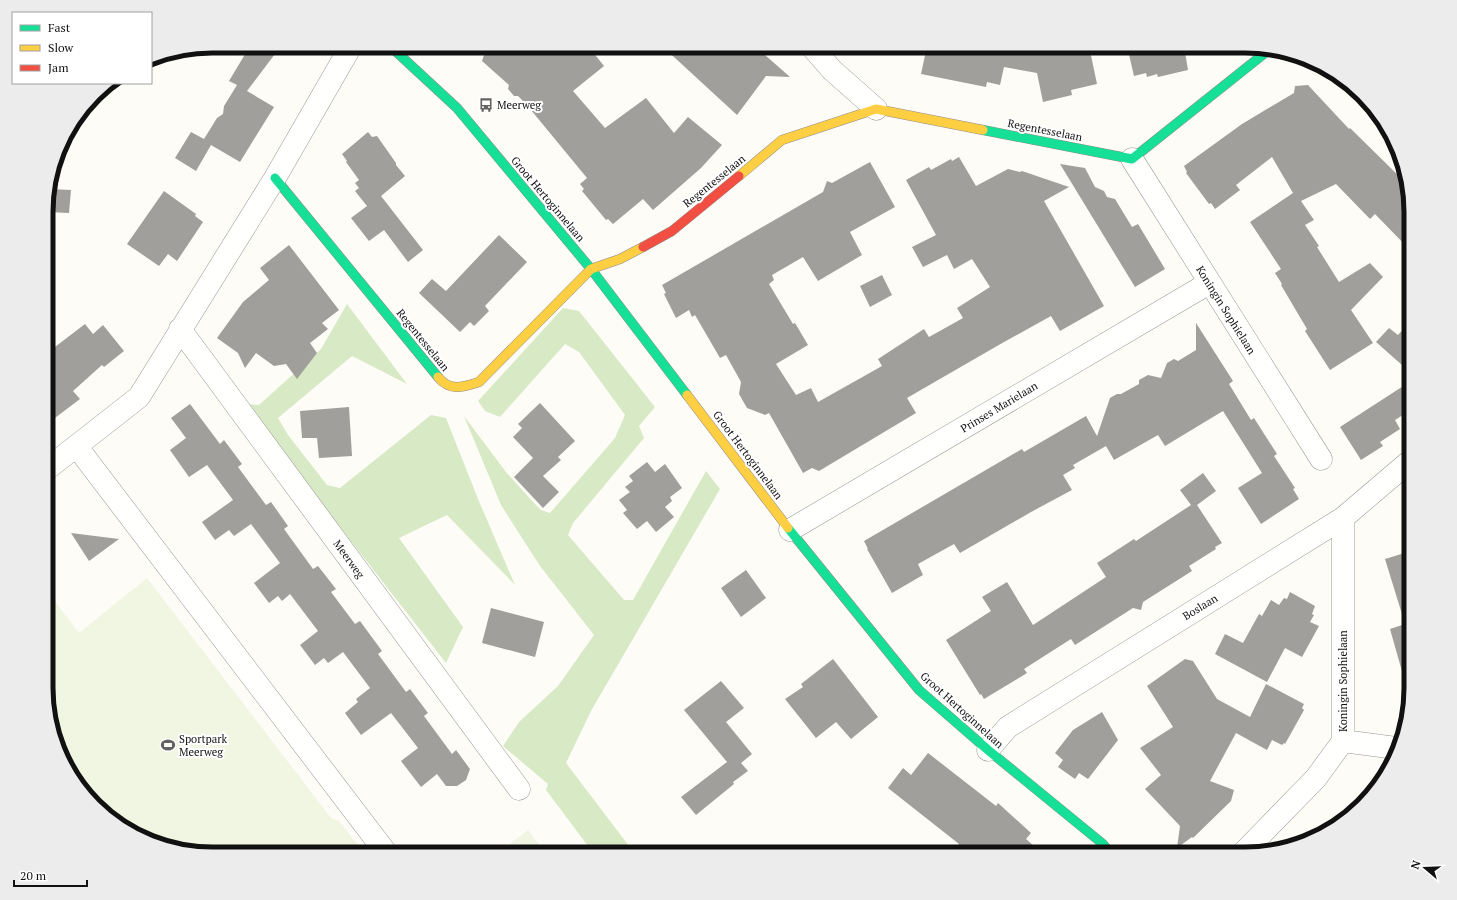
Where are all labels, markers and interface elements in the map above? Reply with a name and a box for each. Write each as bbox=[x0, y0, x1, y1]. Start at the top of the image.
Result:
legend bbox=[12, 12, 152, 84]
text: Fast bbox=[48, 20, 71, 35]
text: Slow bbox=[48, 40, 74, 55]
text: Jam bbox=[48, 60, 69, 75]
bus stop icon: Meerweg bbox=[478, 97, 494, 113]
place label: Meerweg bbox=[497, 98, 541, 112]
street label: Regentesselaan bbox=[1006, 116, 1084, 144]
street label: Regentesselaan bbox=[680, 151, 748, 210]
street label: Groot Hertoginnelaan bbox=[508, 153, 588, 245]
street label: Koningin Sophielaan bbox=[1193, 263, 1259, 357]
street label: Regentesselaan bbox=[394, 306, 453, 374]
street label: Prinses Marielaan bbox=[958, 378, 1040, 436]
street label: Groot Hertoginnelaan bbox=[710, 408, 786, 502]
street label: Meerweg bbox=[330, 537, 368, 581]
street label: Boslaan bbox=[1180, 591, 1220, 623]
street label: Koningin Sophielaan bbox=[1336, 630, 1350, 732]
street label: Groot Hertoginnelaan bbox=[917, 669, 1007, 751]
place label: Sportpark Meerweg bbox=[179, 732, 228, 759]
sports icon: Sportpark Meerweg bbox=[160, 737, 176, 753]
north arrow bbox=[1405, 848, 1445, 888]
text: N bbox=[1408, 858, 1424, 871]
scale bar bbox=[14, 862, 87, 888]
text: 20 m bbox=[20, 868, 47, 883]

